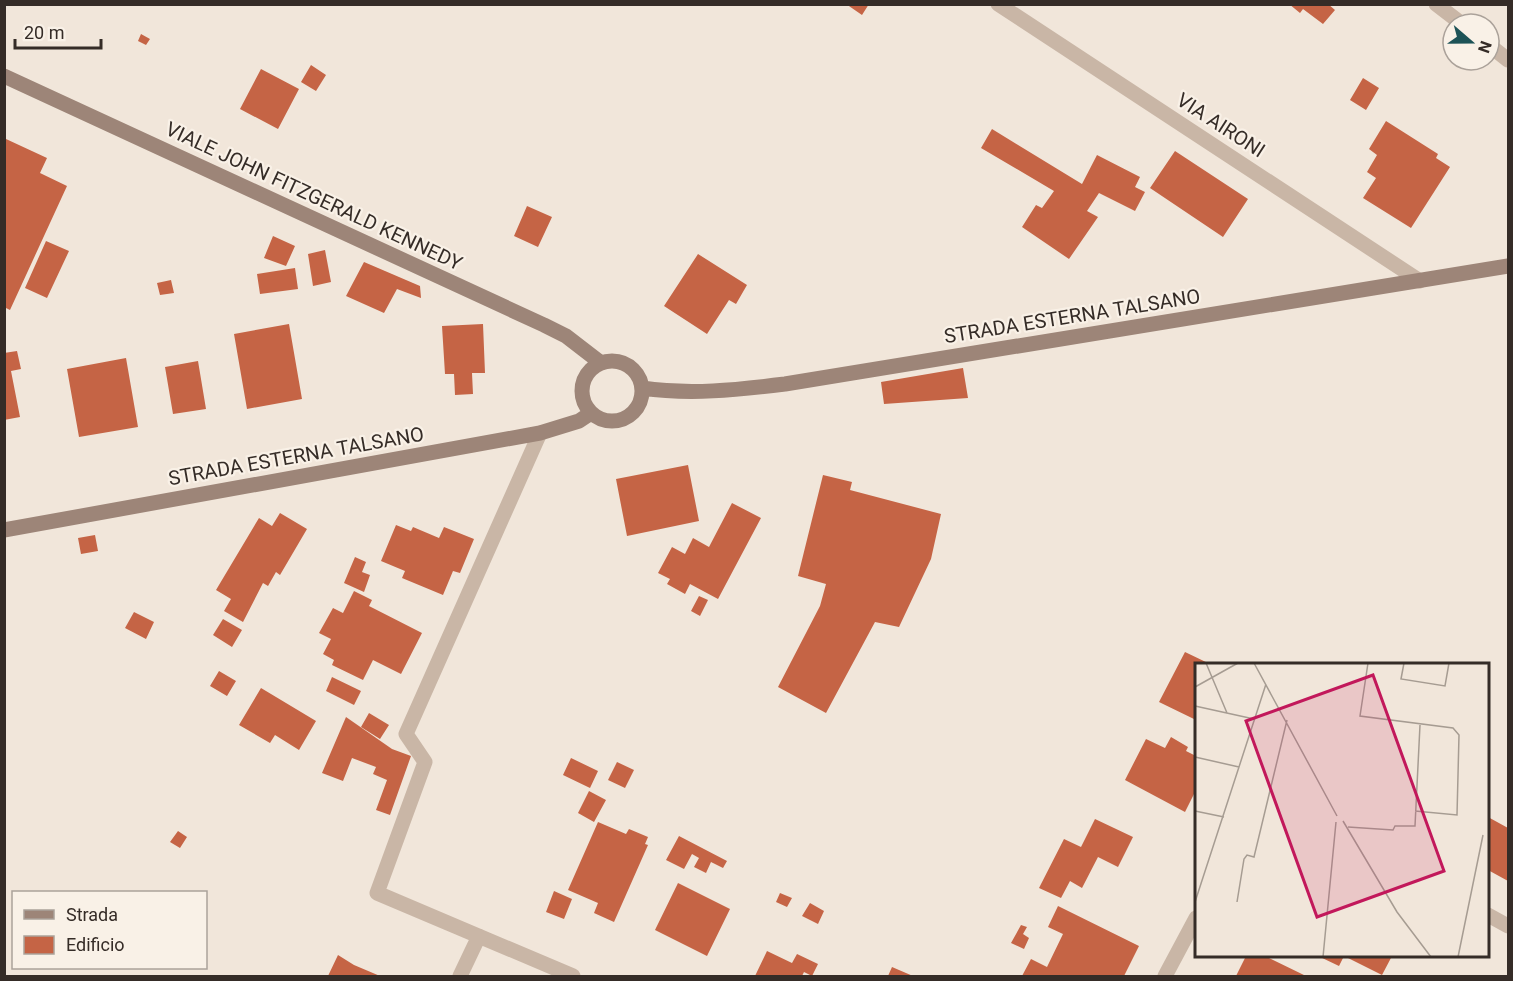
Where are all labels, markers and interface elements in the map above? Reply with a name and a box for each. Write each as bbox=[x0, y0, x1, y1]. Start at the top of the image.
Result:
scale bar bbox=[15, 12, 100, 50]
north arrow bbox=[1441, 12, 1501, 72]
text: 20 m bbox=[24, 22, 64, 43]
text: N bbox=[1474, 38, 1495, 56]
street label: VIA AIRONI bbox=[1172, 88, 1270, 162]
street label: VIALE JOHN FITZGERALD KENNEDY bbox=[162, 117, 466, 275]
street label: STRADA ESTERNA TALSANO bbox=[942, 284, 1202, 348]
street label: STRADA ESTERNA TALSANO bbox=[166, 422, 426, 490]
inset map bbox=[1195, 663, 1489, 957]
legend bbox=[12, 891, 207, 969]
text: Strada bbox=[66, 904, 118, 925]
text: Edificio bbox=[66, 934, 125, 955]

